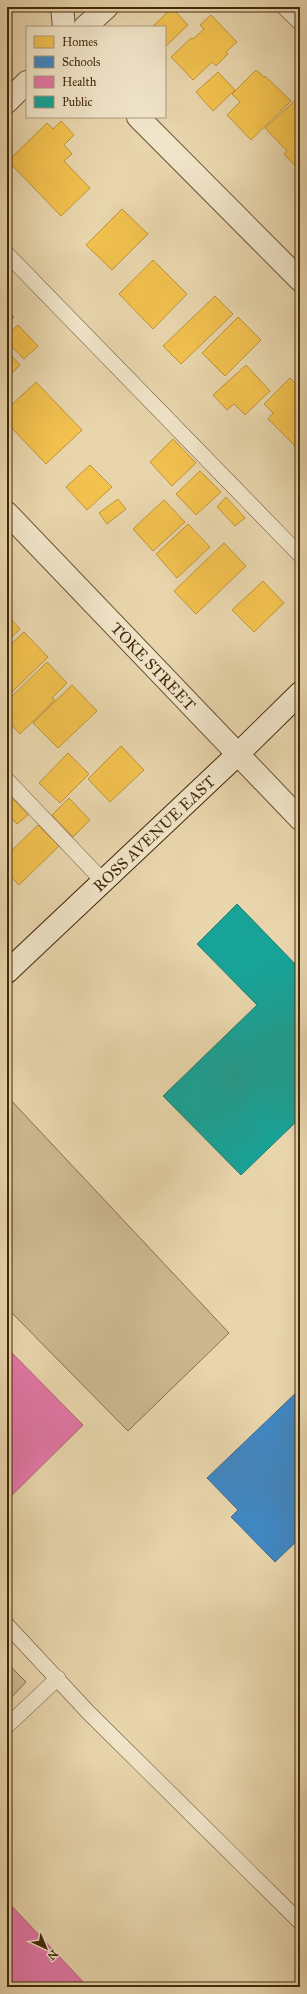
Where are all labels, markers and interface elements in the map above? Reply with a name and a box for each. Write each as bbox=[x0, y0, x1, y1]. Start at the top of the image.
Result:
legend bbox=[26, 26, 166, 118]
text: Homes bbox=[62, 35, 98, 49]
text: Schools bbox=[62, 55, 100, 69]
text: Health bbox=[62, 75, 97, 89]
text: Public bbox=[62, 95, 93, 109]
street label: TOKE STREET bbox=[107, 618, 200, 714]
street label: ROSS AVENUE EAST bbox=[89, 771, 219, 895]
north arrow bbox=[26, 1928, 66, 1968]
text: N bbox=[44, 1947, 60, 1963]

